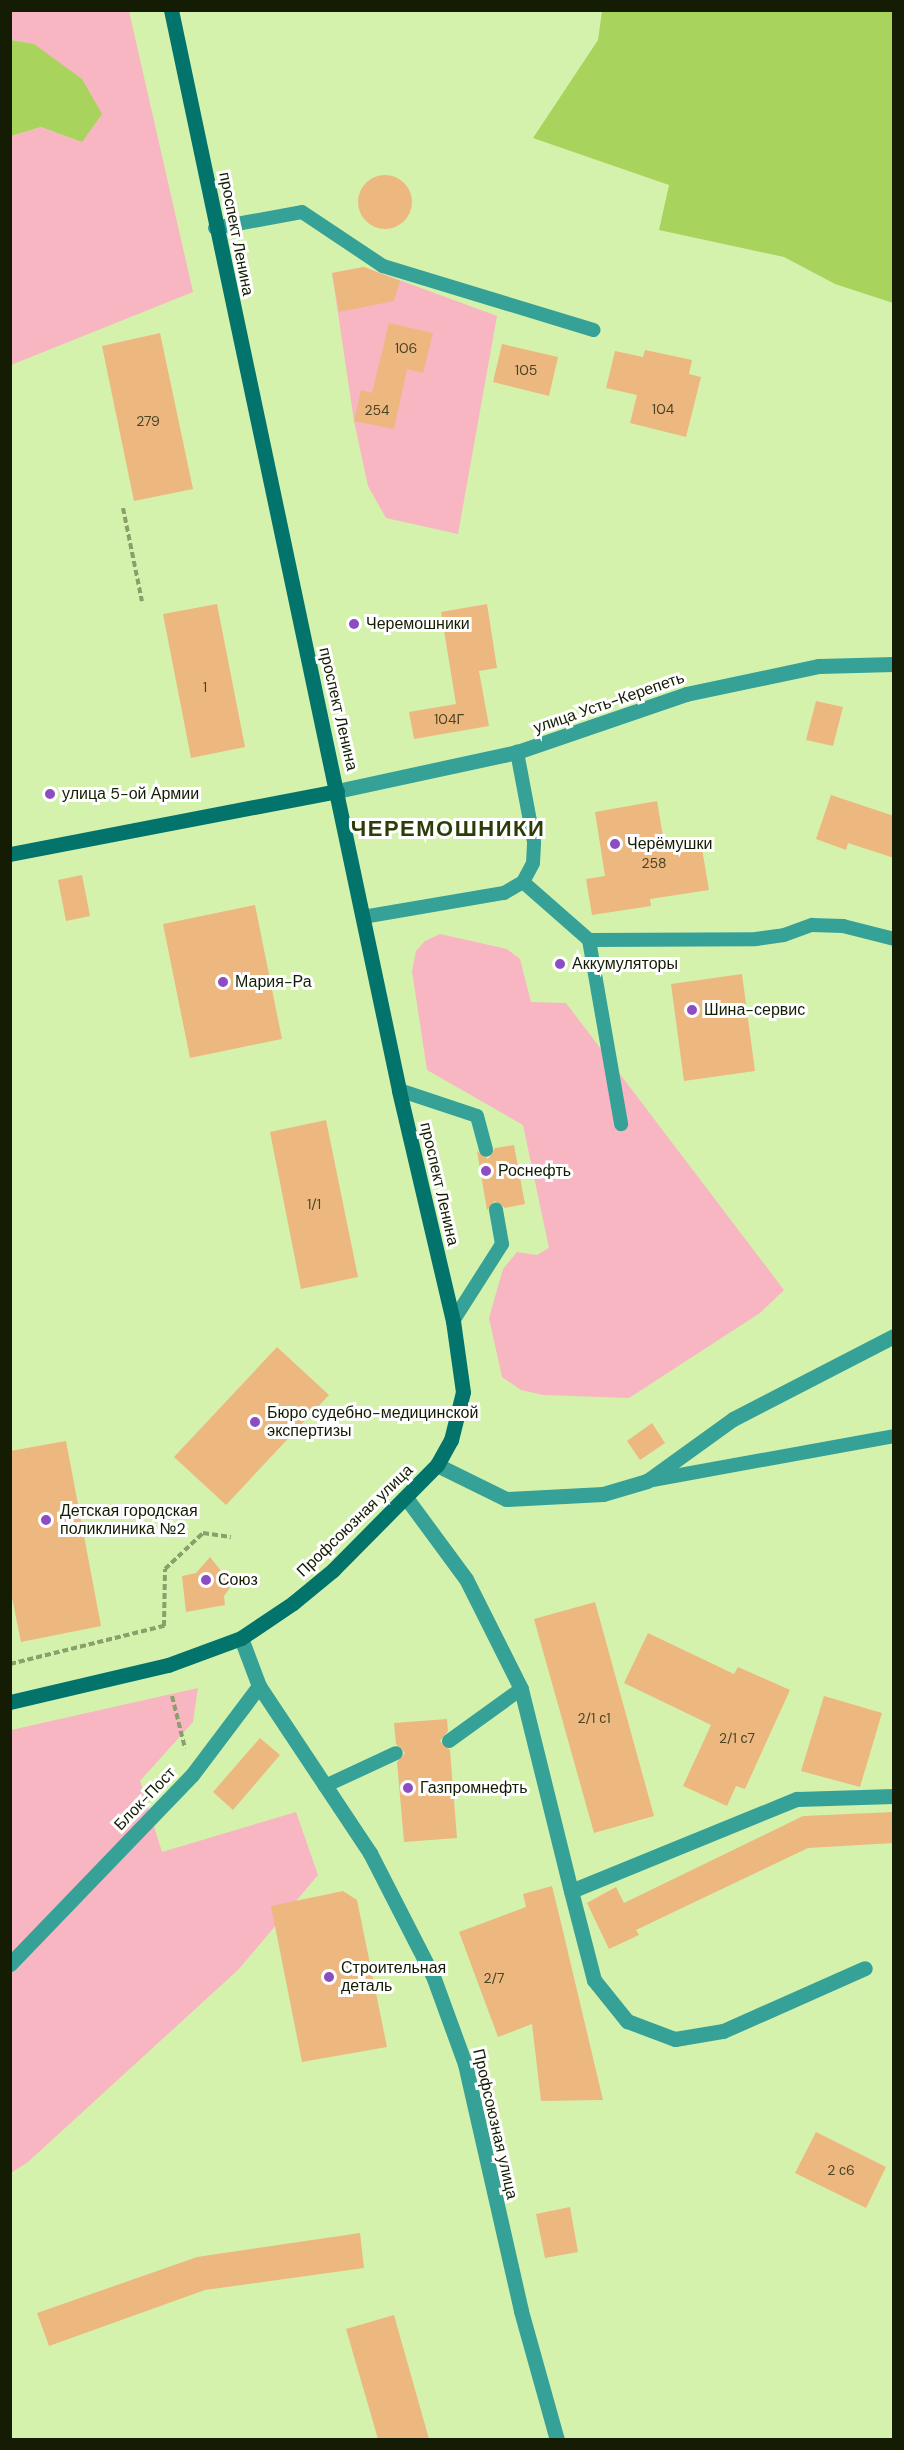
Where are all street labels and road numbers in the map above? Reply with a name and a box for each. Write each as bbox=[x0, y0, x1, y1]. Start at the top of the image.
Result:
street label: проспект Ленина bbox=[215, 170, 257, 298]
street label: проспект Ленина bbox=[315, 646, 361, 772]
street label: улица Усть-Керепеть bbox=[531, 668, 687, 738]
street label: проспект Ленина bbox=[416, 1121, 462, 1247]
street label: Профсоюзная улица bbox=[293, 1461, 417, 1581]
street label: Блок-Пост bbox=[110, 1764, 180, 1834]
street label: Профсоюзная улица bbox=[468, 2047, 522, 2201]

